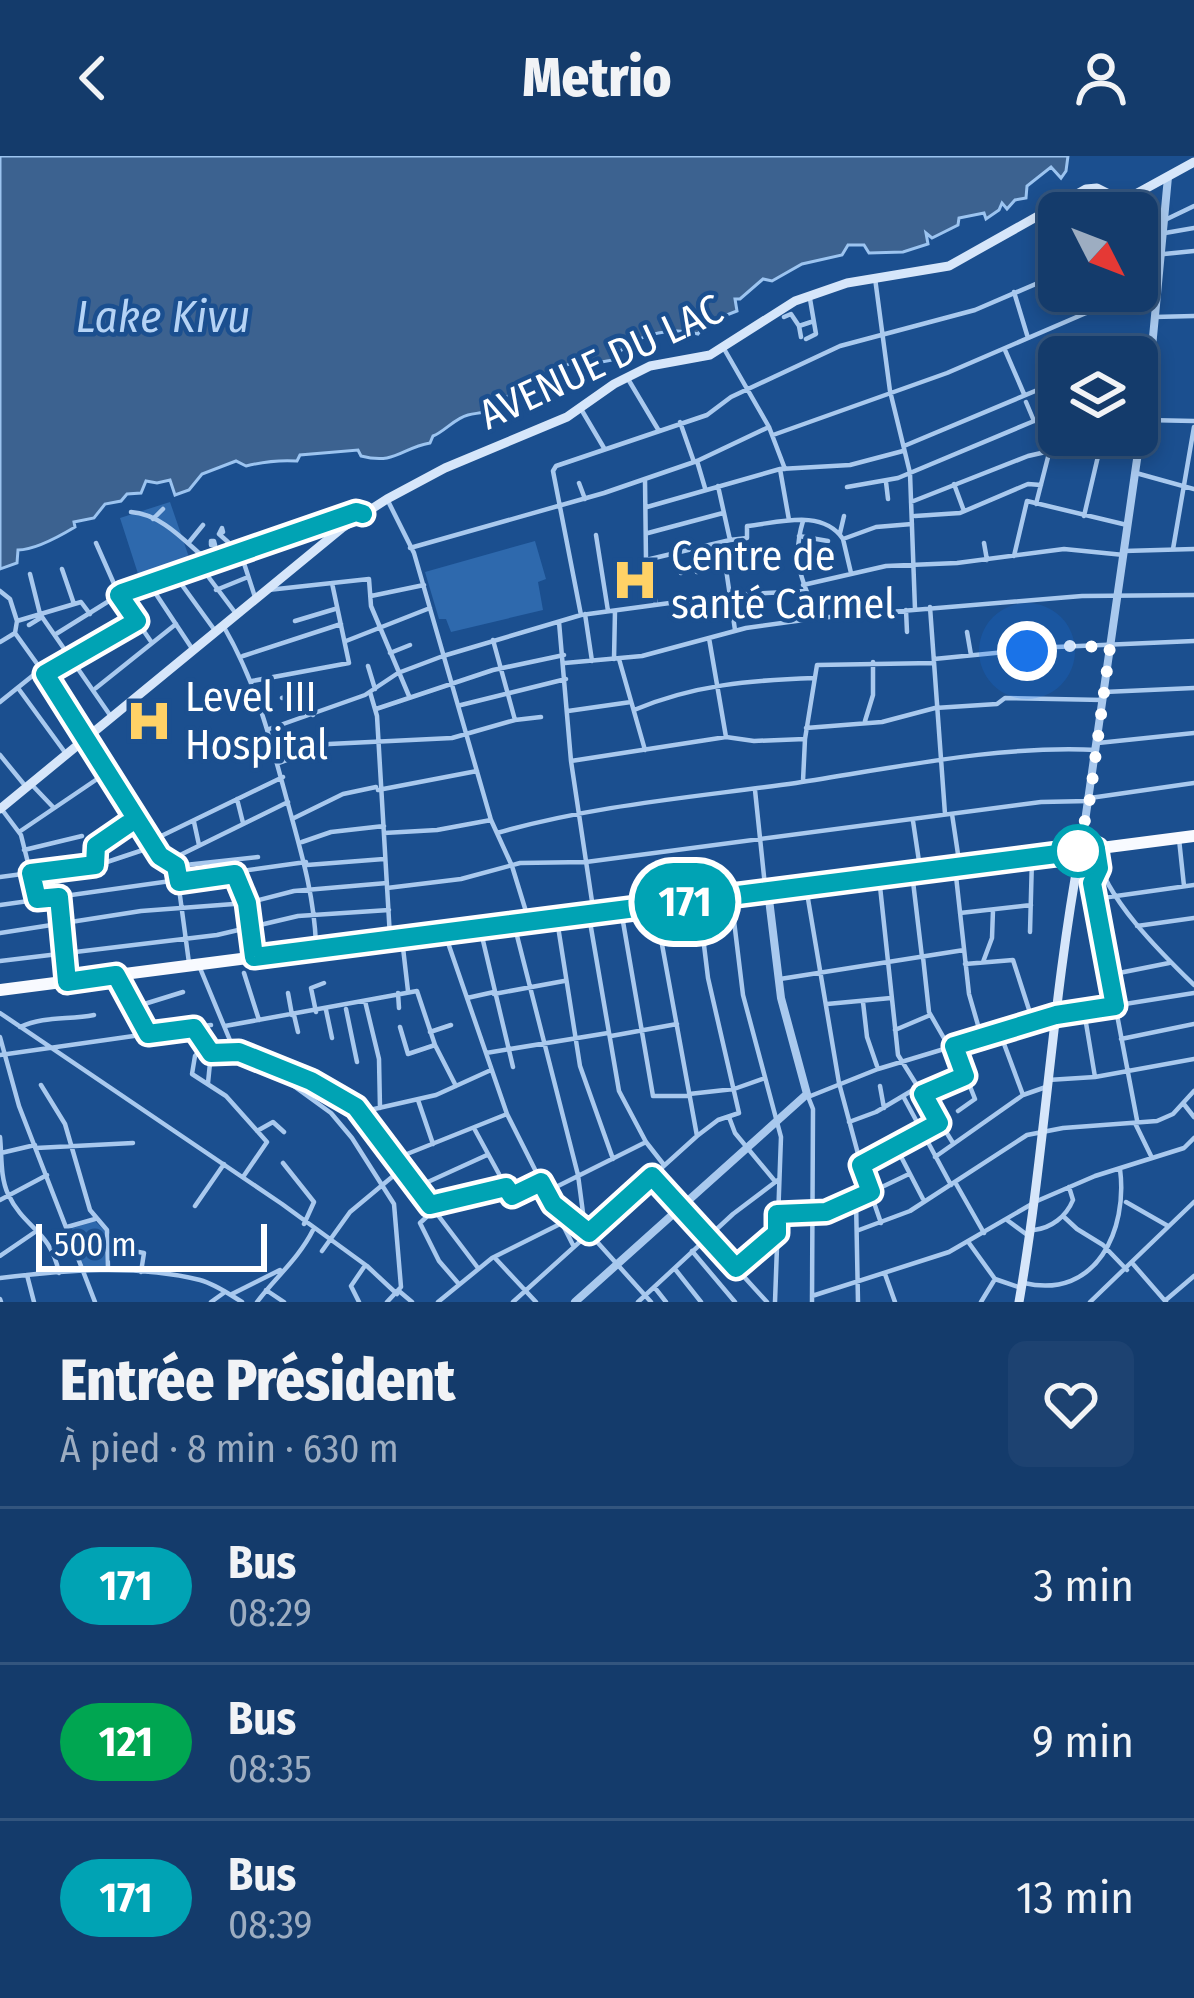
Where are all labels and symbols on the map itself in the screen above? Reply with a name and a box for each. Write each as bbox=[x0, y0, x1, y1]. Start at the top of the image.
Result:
north arrow bbox=[1038, 192, 1158, 312]
street label: AVENUE DU LAC bbox=[471, 284, 731, 440]
water label: Lake Kivu bbox=[76, 290, 250, 344]
place label: Centre de santé Carmel bbox=[671, 531, 895, 629]
hospital icon: Centre de santé Carmel bbox=[610, 555, 660, 605]
your location bbox=[997, 621, 1057, 681]
place label: Level III Hospital bbox=[185, 672, 328, 770]
hospital icon: Level III Hospital bbox=[124, 696, 174, 746]
unlabelled marker bbox=[1053, 826, 1103, 876]
line badge: 171 bbox=[616, 863, 754, 941]
scale bar bbox=[36, 1218, 267, 1271]

